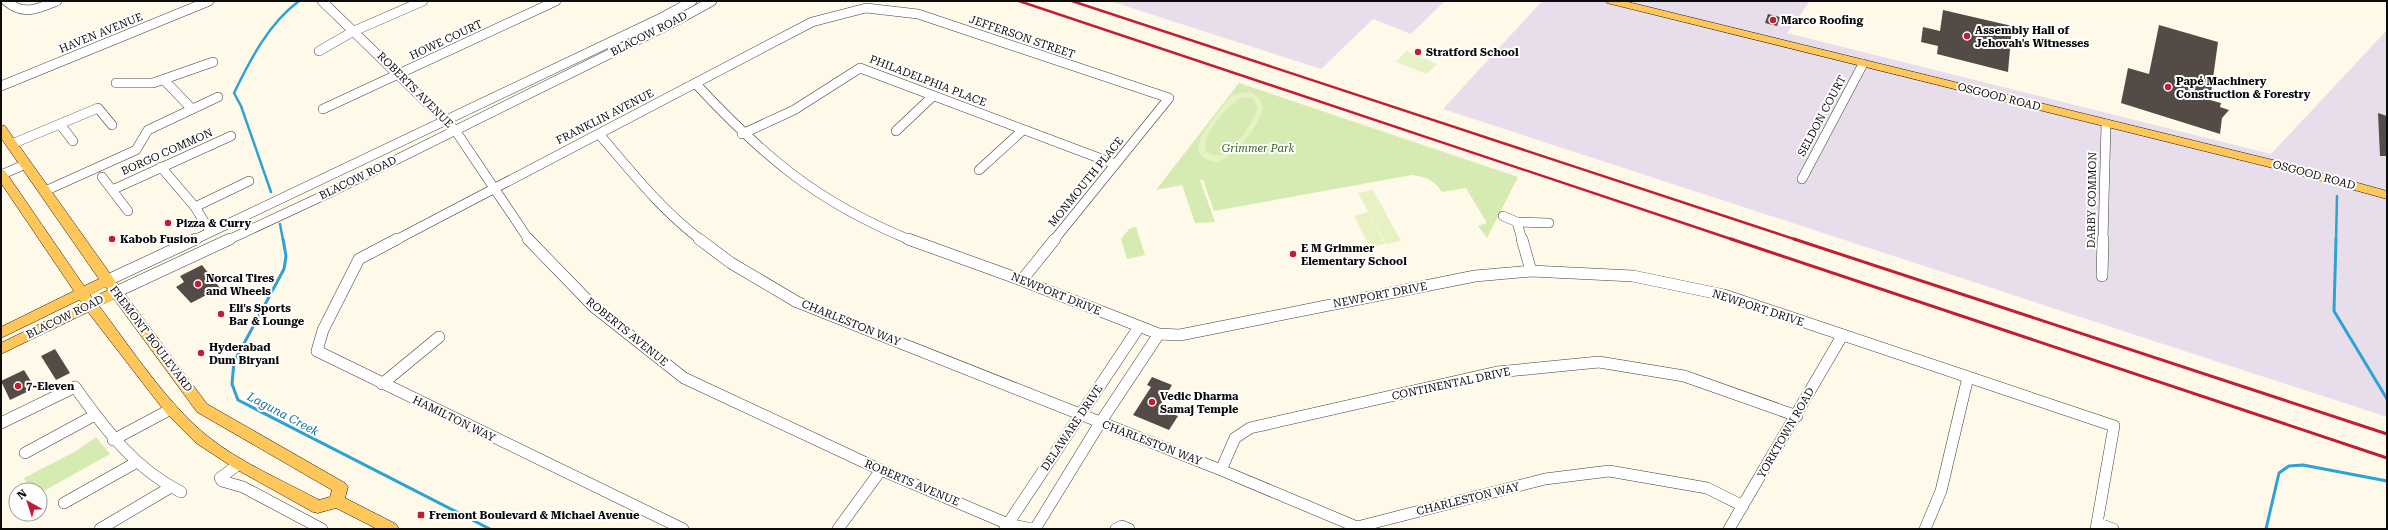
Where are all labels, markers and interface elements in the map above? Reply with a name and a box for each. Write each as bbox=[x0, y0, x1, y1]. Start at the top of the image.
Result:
street label: BLACOW ROAD bbox=[608, 9, 690, 59]
street label: HAVEN AVENUE bbox=[57, 10, 145, 56]
street label: JEFFERSON STREET bbox=[967, 13, 1077, 61]
place label: Marco Roofing bbox=[1781, 14, 1863, 27]
marker: Marco Roofing bbox=[1768, 15, 1778, 25]
street label: HOWE COURT bbox=[407, 17, 485, 63]
place label: Assembly Hall of Jehovah's Witnesses bbox=[1975, 24, 2090, 50]
marker: Assembly Hall of Jehovah's Witnesses bbox=[1962, 31, 1972, 41]
place label: Stratford School bbox=[1426, 46, 1519, 59]
marker: Stratford School bbox=[1413, 47, 1423, 57]
street label: ROBERTS AVENUE bbox=[374, 49, 456, 131]
street label: PHILADELPHIA PLACE bbox=[868, 53, 988, 109]
street label: SELDON COURT bbox=[1795, 73, 1849, 159]
place label: Papé Machinery Construction & Forestry bbox=[2176, 75, 2311, 101]
street label: OSGOOD ROAD bbox=[1956, 80, 2042, 114]
marker: Papé Machinery Construction & Forestry bbox=[2163, 82, 2173, 92]
street label: FRANKLIN AVENUE bbox=[554, 87, 656, 147]
street label: BORGO COMMON bbox=[119, 126, 215, 178]
street label: MONMOUTH PLACE bbox=[1046, 135, 1126, 229]
park label: Grimmer Park bbox=[1222, 142, 1294, 155]
street label: DARBY COMMON bbox=[2085, 152, 2099, 248]
street label: BLACOW ROAD bbox=[317, 154, 399, 202]
street label: OSGOOD ROAD bbox=[2271, 158, 2357, 192]
place label: Pizza & Curry bbox=[176, 217, 251, 230]
marker: Pizza & Curry bbox=[163, 218, 173, 228]
place label: Kabob Fusion bbox=[120, 233, 198, 246]
marker: Kabob Fusion bbox=[107, 234, 117, 244]
place label: E M Grimmer Elementary School bbox=[1301, 242, 1407, 268]
marker: E M Grimmer Elementary School bbox=[1288, 249, 1298, 259]
street label: NEWPORT DRIVE bbox=[1009, 270, 1103, 318]
place label: Norcal Tires and Wheels bbox=[206, 272, 275, 298]
marker: Norcal Tires and Wheels bbox=[193, 279, 203, 289]
street label: NEWPORT DRIVE bbox=[1332, 279, 1428, 311]
street label: FREMONT BOULEVARD bbox=[107, 284, 195, 394]
street label: NEWPORT DRIVE bbox=[1711, 287, 1805, 329]
street label: BLACOW ROAD bbox=[24, 293, 106, 341]
street label: ROBERTS AVENUE bbox=[583, 295, 671, 369]
street label: CHARLESTON WAY bbox=[800, 297, 903, 349]
place label: Eli's Sports Bar & Lounge bbox=[229, 302, 305, 328]
marker: Eli's Sports Bar & Lounge bbox=[216, 309, 226, 319]
place label: Hyderabad Dum Biryani bbox=[209, 341, 279, 367]
marker: Hyderabad Dum Biryani bbox=[196, 348, 206, 358]
street label: CONTINENTAL DRIVE bbox=[1391, 365, 1511, 403]
place label: 7-Eleven bbox=[26, 380, 75, 393]
marker: 7-Eleven bbox=[13, 381, 23, 391]
street label: DELAWARE DRIVE bbox=[1038, 383, 1106, 473]
street label: YORKTOWN ROAD bbox=[1755, 385, 1817, 481]
water label: Laguna Creek bbox=[244, 389, 322, 439]
place label: Vedic Dharma Samaj Temple bbox=[1160, 390, 1239, 416]
street label: HAMILTON WAY bbox=[410, 393, 498, 445]
marker: Vedic Dharma Samaj Temple bbox=[1147, 397, 1157, 407]
street label: CHARLESTON WAY bbox=[1100, 418, 1204, 468]
street label: ROBERTS AVENUE bbox=[863, 457, 961, 509]
street label: CHARLESTON WAY bbox=[1415, 480, 1521, 518]
north arrow bbox=[8, 482, 48, 522]
text: N bbox=[15, 487, 30, 502]
place label: Fremont Boulevard & Michael Avenue bbox=[429, 509, 640, 522]
marker: Fremont Boulevard & Michael Avenue bbox=[416, 510, 426, 520]

